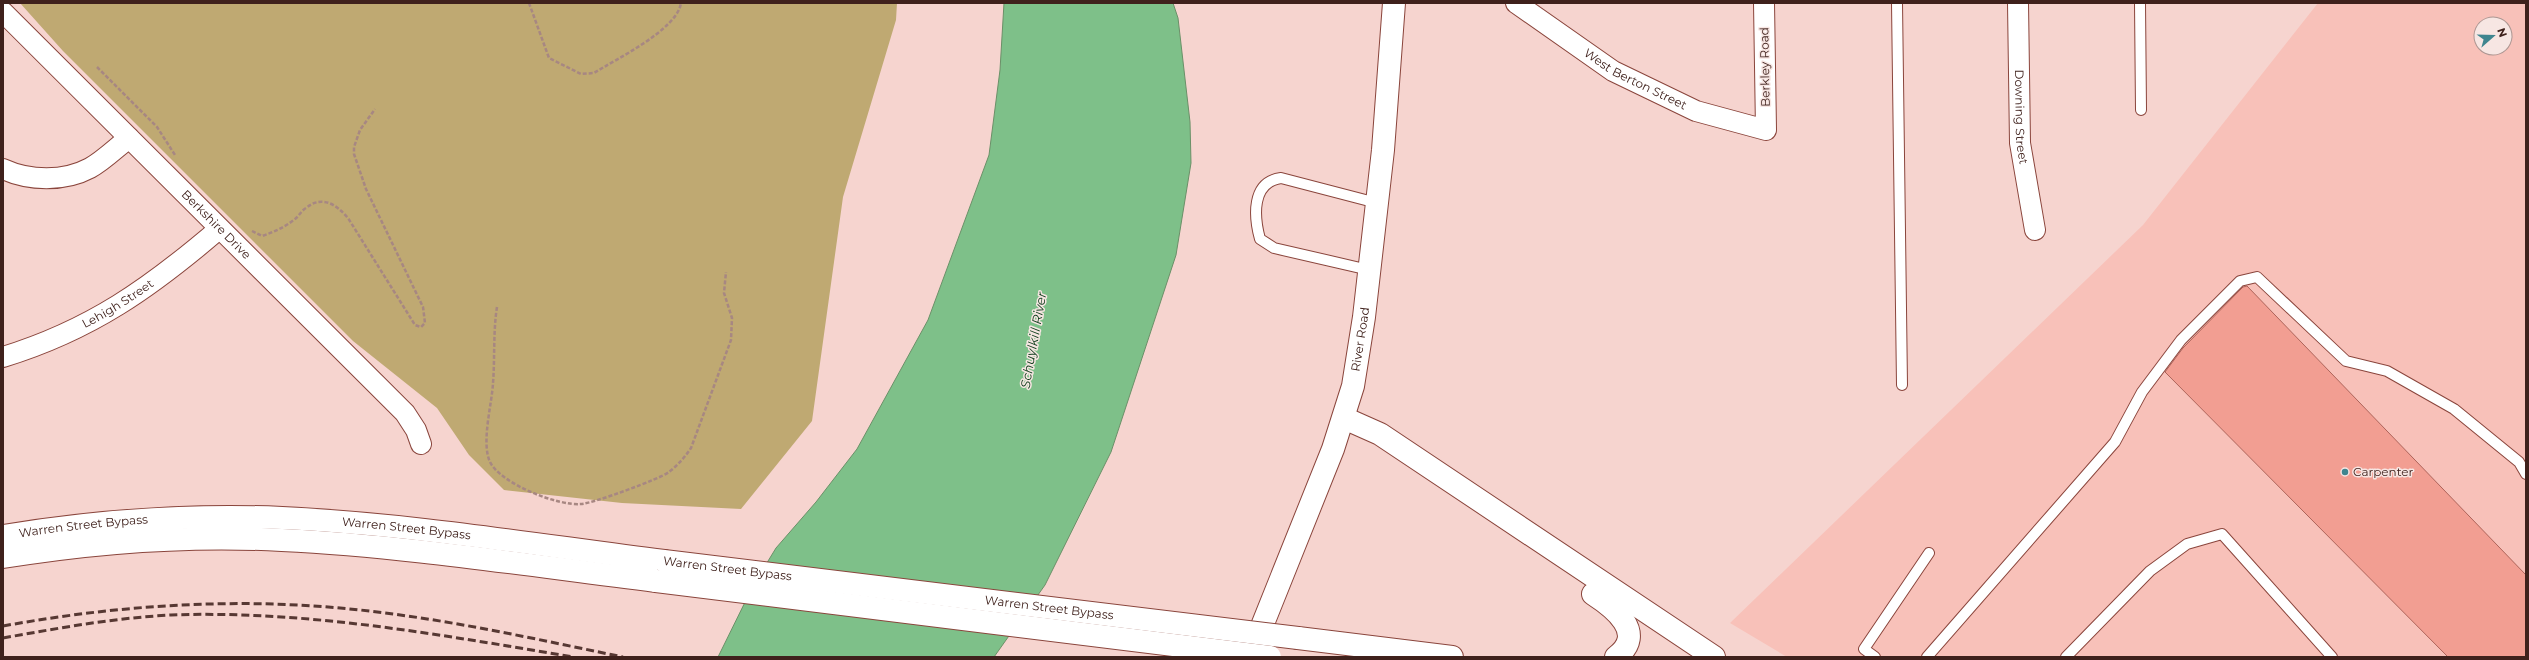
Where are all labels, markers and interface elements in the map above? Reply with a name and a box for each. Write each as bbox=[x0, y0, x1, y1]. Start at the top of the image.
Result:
north arrow bbox=[2473, 16, 2513, 56]
text: N bbox=[2494, 26, 2510, 39]
street label: Berkley Road bbox=[1756, 27, 1773, 107]
street label: West Berton Street bbox=[1581, 45, 1690, 113]
street label: Downing Street bbox=[2012, 69, 2032, 166]
street label: Berkshire Drive bbox=[179, 186, 254, 262]
street label: Lehigh Street bbox=[79, 276, 156, 331]
water label: Schuylkill River bbox=[1017, 290, 1049, 389]
street label: River Road bbox=[1347, 306, 1372, 372]
place label: Carpenter bbox=[2353, 464, 2414, 479]
marker: Carpenter bbox=[2340, 467, 2350, 477]
street label: Warren Street Bypass bbox=[18, 512, 148, 540]
street label: Warren Street Bypass bbox=[341, 514, 472, 542]
street label: Warren Street Bypass bbox=[662, 553, 793, 583]
street label: Warren Street Bypass bbox=[984, 592, 1115, 623]

